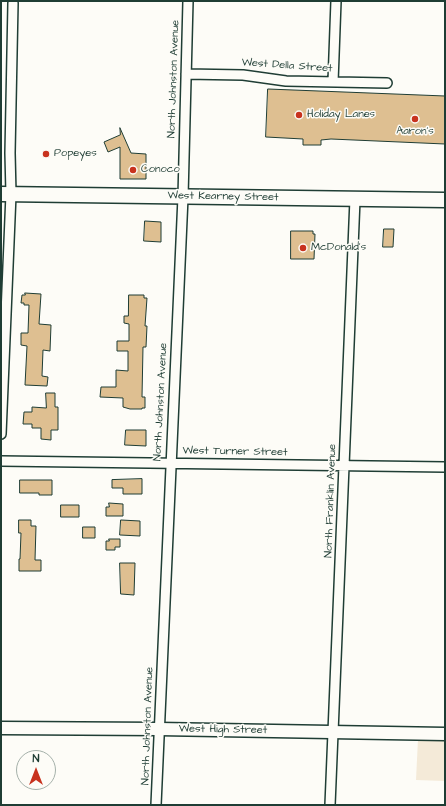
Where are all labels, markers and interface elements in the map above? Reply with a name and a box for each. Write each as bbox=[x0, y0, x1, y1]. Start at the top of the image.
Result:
street label: North Johnston Avenue bbox=[165, 20, 183, 138]
street label: West Della Street bbox=[241, 56, 333, 76]
place label: Holiday Lanes bbox=[307, 108, 375, 122]
marker: Holiday Lanes bbox=[294, 110, 304, 120]
marker: Aaron's bbox=[410, 114, 420, 124]
place label: Aaron's bbox=[396, 125, 434, 139]
place label: Popeyes bbox=[54, 147, 97, 161]
marker: Popeyes bbox=[41, 149, 51, 159]
place label: Conoco bbox=[141, 163, 180, 177]
marker: Conoco bbox=[128, 165, 138, 175]
street label: West Kearney Street bbox=[168, 189, 278, 205]
place label: McDonald's bbox=[311, 241, 366, 255]
marker: McDonald's bbox=[298, 243, 308, 253]
street label: North Johnston Avenue bbox=[151, 343, 171, 461]
street label: West Turner Street bbox=[182, 444, 288, 460]
street label: North Franklin Avenue bbox=[322, 444, 340, 558]
street label: North Johnston Avenue bbox=[139, 667, 157, 785]
street label: West High Street bbox=[179, 723, 267, 737]
north arrow bbox=[16, 750, 56, 790]
text: N bbox=[33, 751, 39, 766]

